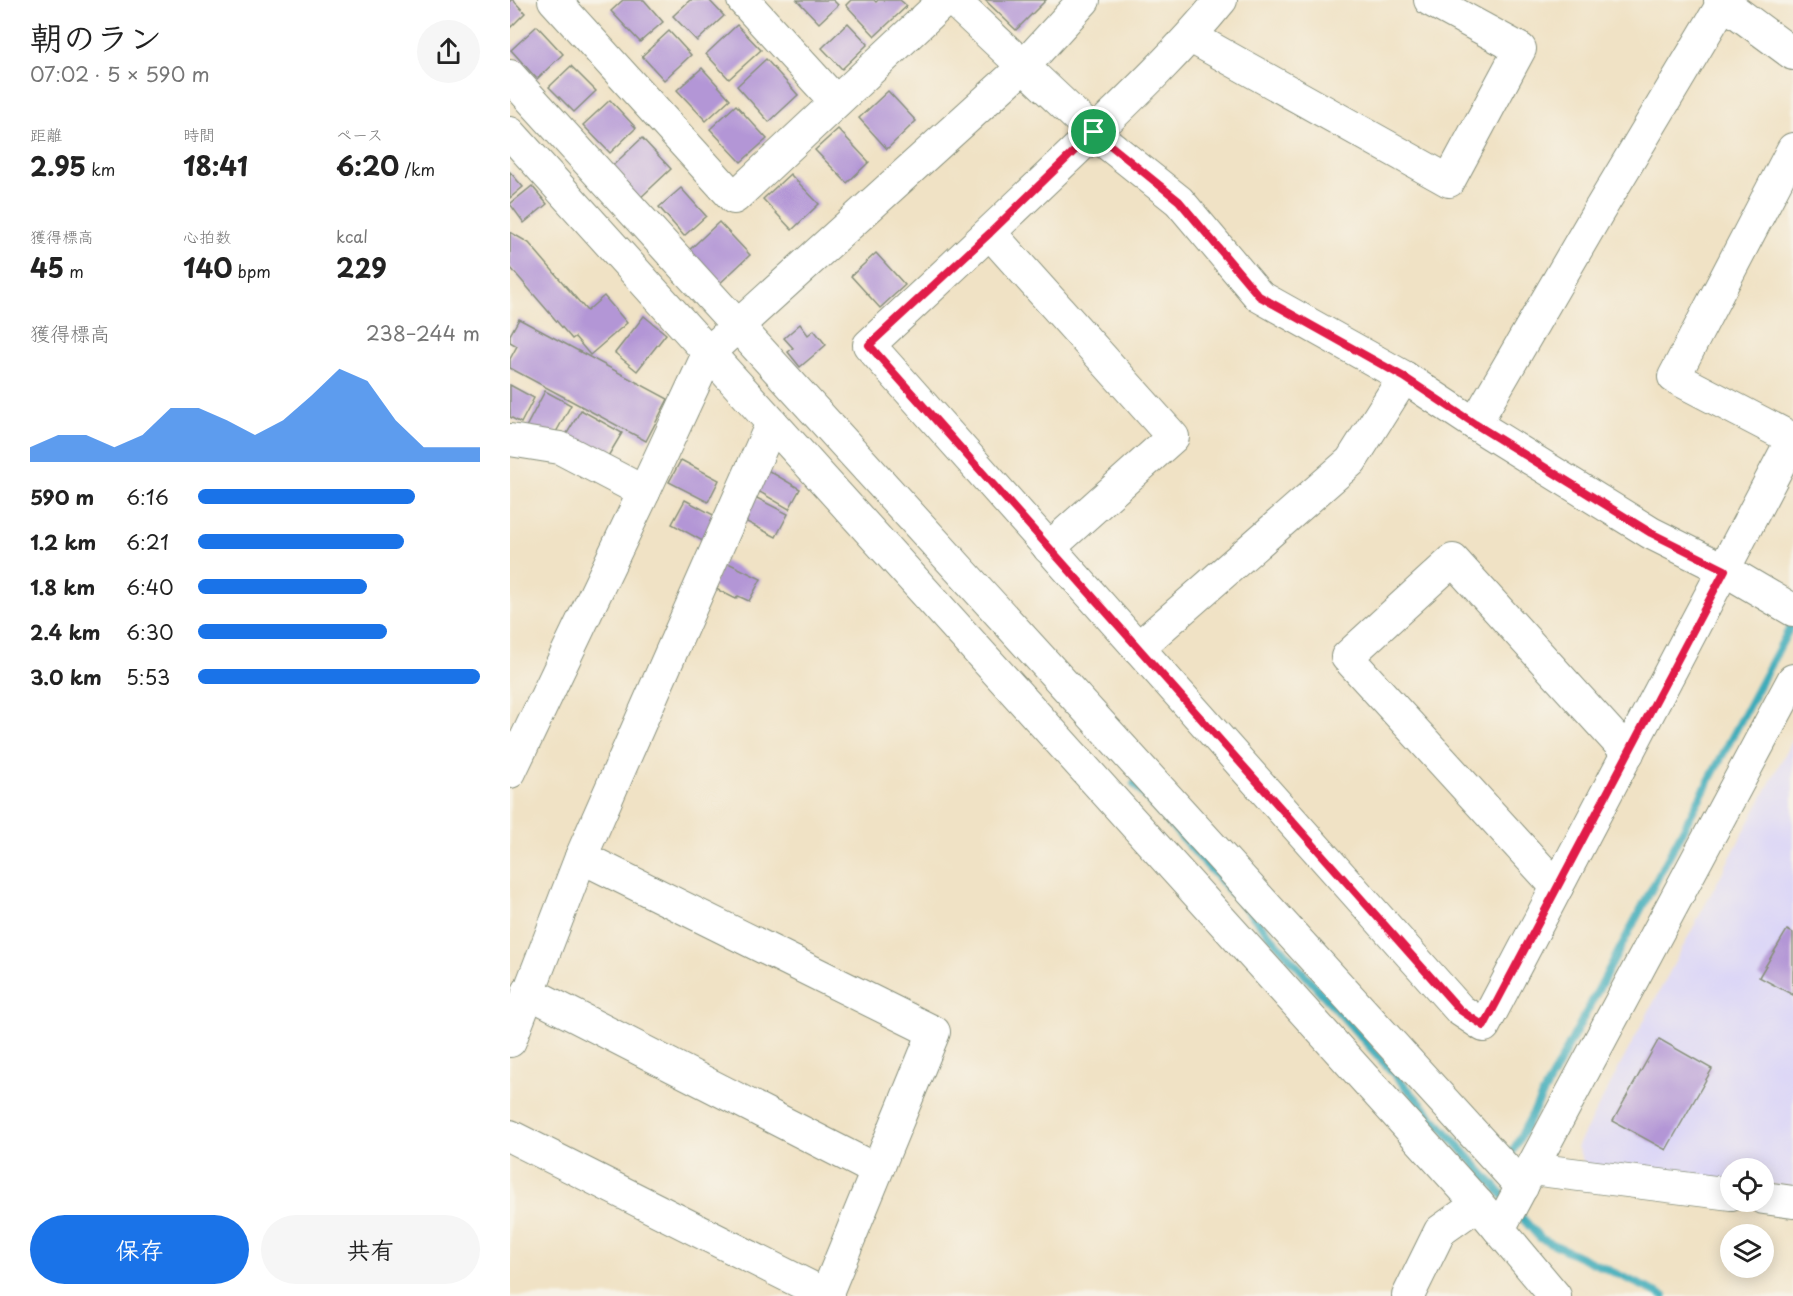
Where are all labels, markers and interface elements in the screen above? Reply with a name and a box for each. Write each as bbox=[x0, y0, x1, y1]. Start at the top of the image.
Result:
text: 朝のラン bbox=[30, 11, 162, 61]
button: share bbox=[417, 20, 480, 83]
text: 07:02 · 5 × 590 m bbox=[30, 59, 210, 89]
pin bbox=[1068, 106, 1119, 157]
icon: arrive bbox=[1077, 115, 1110, 148]
text: 距離 bbox=[30, 122, 62, 146]
text: 時間 bbox=[183, 122, 215, 146]
text: ペース bbox=[336, 122, 383, 146]
text: 2.95 bbox=[30, 146, 86, 185]
text: 18:41 bbox=[183, 146, 248, 185]
text: 6:20 bbox=[336, 146, 399, 185]
text: km bbox=[86, 157, 115, 181]
text: /km bbox=[399, 157, 435, 181]
text: 獲得標高 bbox=[30, 224, 94, 248]
text: 心拍数 bbox=[183, 224, 231, 248]
text: kcal bbox=[336, 224, 368, 248]
text: 45 bbox=[30, 248, 64, 287]
text: 140 bbox=[183, 248, 233, 287]
text: 229 bbox=[336, 248, 387, 287]
text: m bbox=[64, 259, 84, 283]
text: bpm bbox=[233, 259, 271, 283]
text: 獲得標高 bbox=[30, 318, 110, 348]
text: 238–244 m bbox=[366, 318, 480, 348]
text: 590 m bbox=[30, 482, 94, 512]
text: 6:16 bbox=[126, 482, 169, 512]
text: 1.2 km bbox=[30, 527, 96, 557]
text: 6:21 bbox=[126, 527, 169, 557]
text: 1.8 km bbox=[30, 572, 95, 602]
text: 6:40 bbox=[126, 572, 174, 602]
text: 2.4 km bbox=[30, 617, 100, 647]
text: 6:30 bbox=[126, 617, 174, 647]
text: 3.0 km bbox=[30, 662, 102, 692]
text: 5:53 bbox=[126, 662, 170, 692]
map controls bbox=[1720, 1158, 1774, 1278]
button: locate bbox=[1720, 1158, 1774, 1212]
button: 保存 bbox=[30, 1215, 249, 1284]
button: 共有 bbox=[261, 1215, 480, 1284]
button: layers bbox=[1720, 1224, 1774, 1278]

